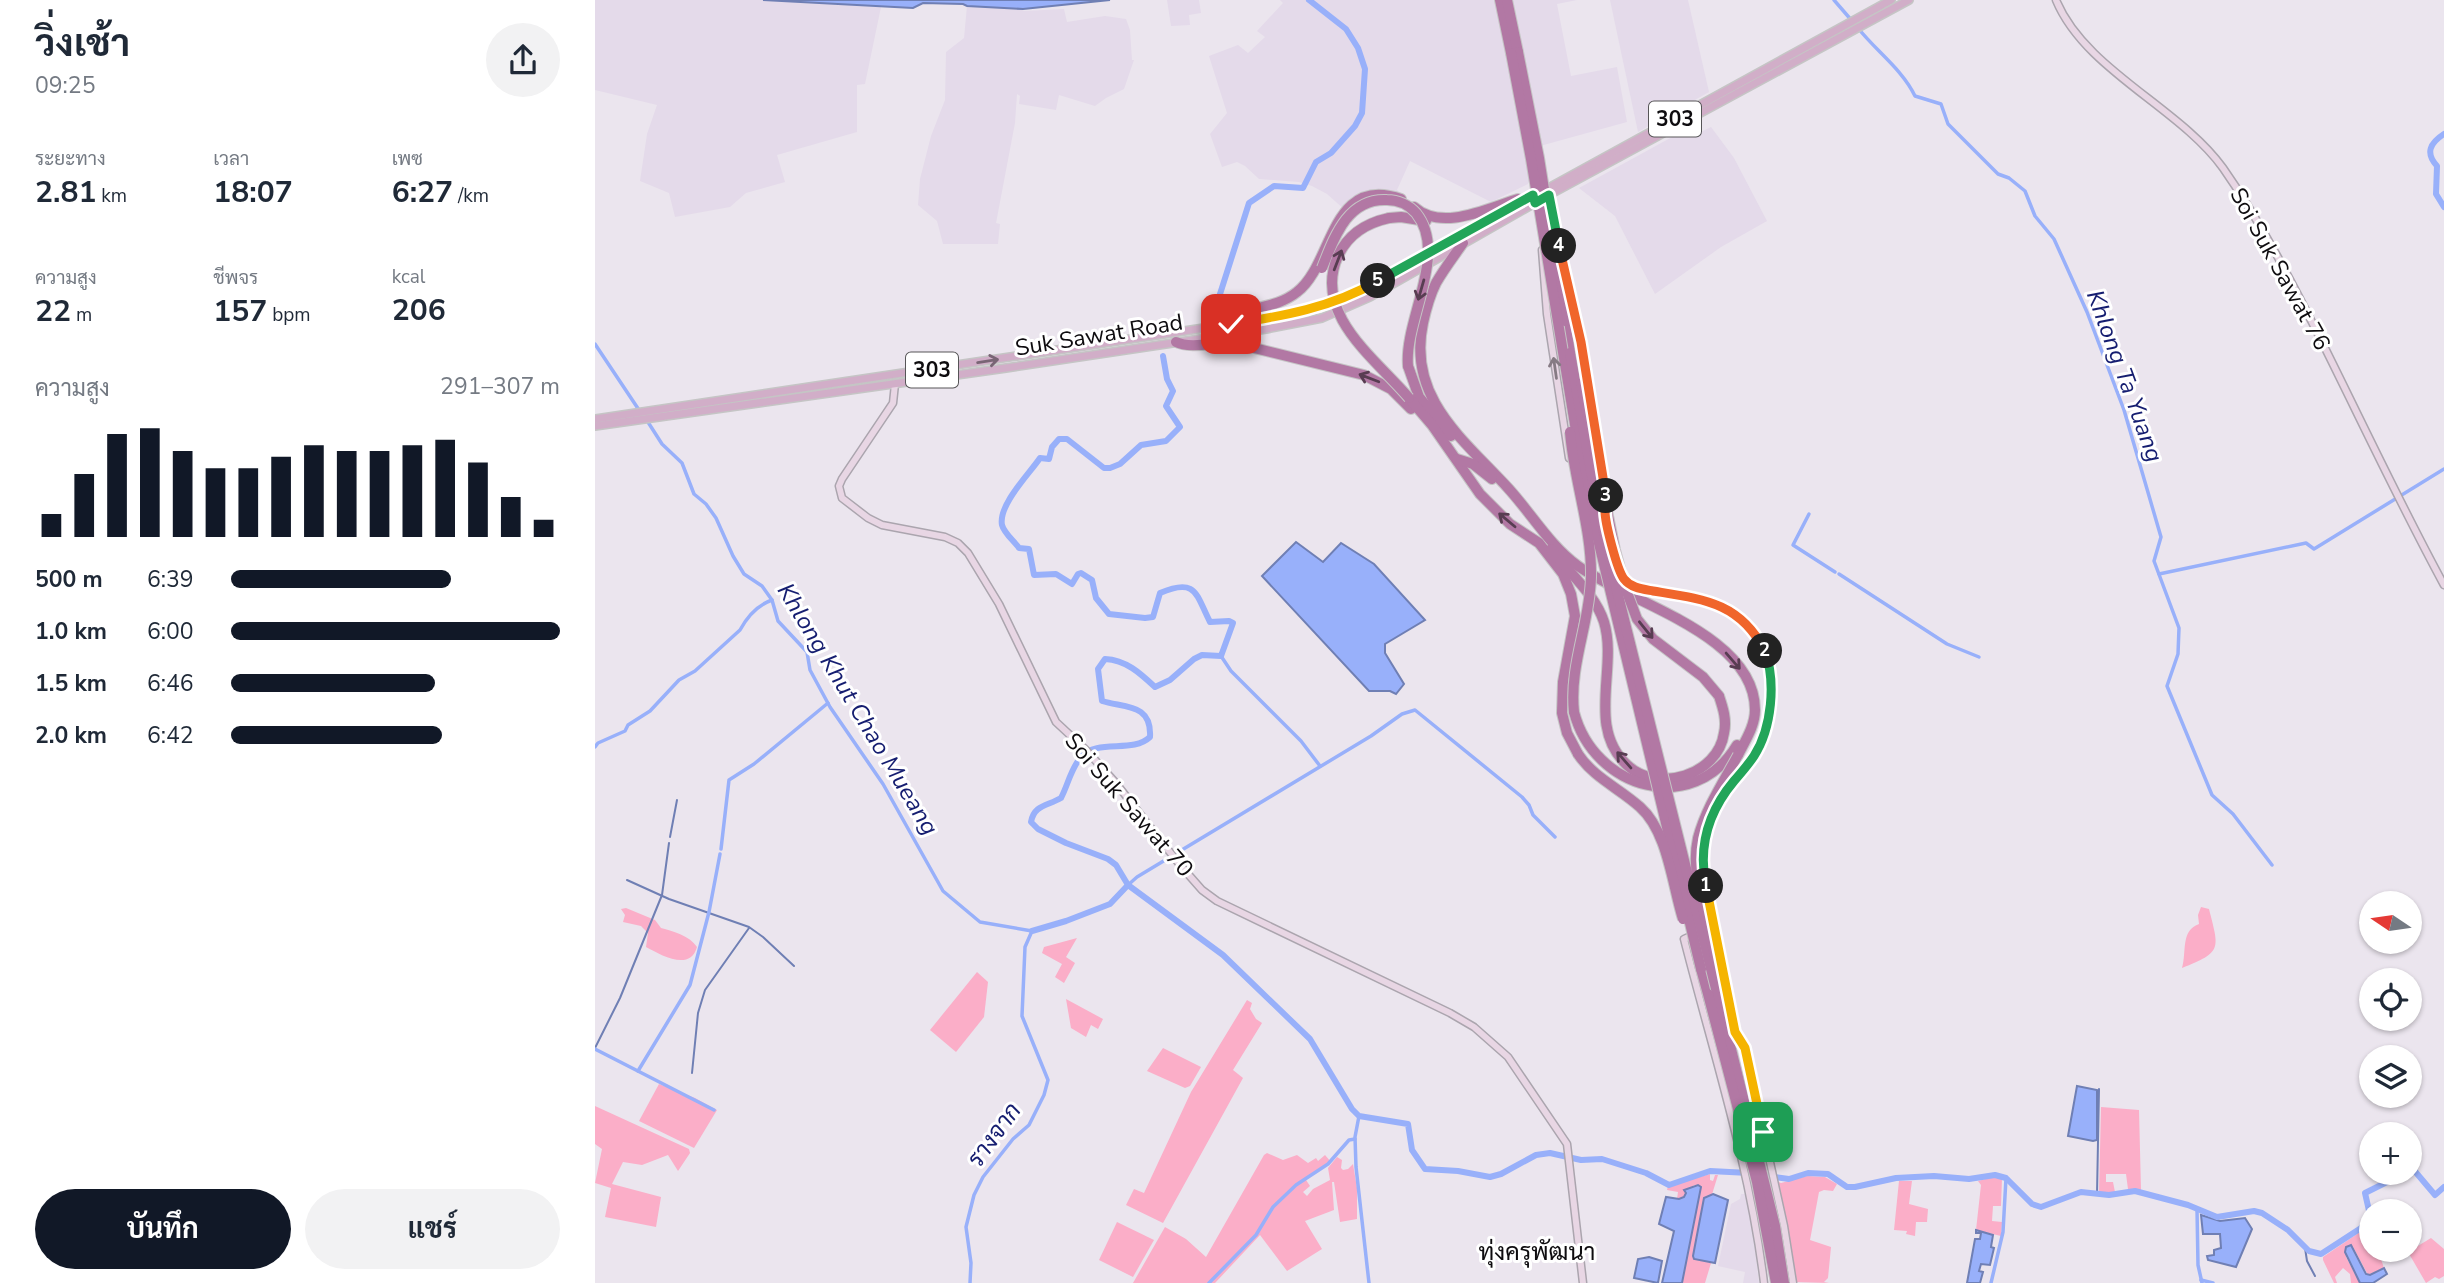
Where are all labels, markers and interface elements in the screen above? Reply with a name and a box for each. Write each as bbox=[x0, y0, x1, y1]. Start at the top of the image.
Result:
text: วิ่งเช้า bbox=[35, 18, 130, 69]
button: share bbox=[486, 23, 560, 97]
text: 09:25 bbox=[35, 70, 95, 101]
road number: 303 bbox=[1649, 102, 1701, 136]
text: ระยะทาง bbox=[35, 146, 106, 172]
text: เวลา bbox=[213, 146, 249, 172]
text: เพซ bbox=[392, 146, 423, 172]
text: 2.81 bbox=[35, 172, 96, 213]
text: 18:07 bbox=[213, 172, 293, 213]
text: 6:27 bbox=[392, 172, 453, 213]
street label: Soi Suk Sawat 76 bbox=[2222, 182, 2338, 356]
text: km bbox=[96, 183, 127, 209]
text: /km bbox=[453, 183, 489, 209]
pin: 4 bbox=[1541, 229, 1577, 264]
text: 4 bbox=[1553, 232, 1564, 258]
one-way arrow bbox=[1332, 249, 1345, 271]
text: kcal bbox=[392, 264, 425, 290]
pin: 5 bbox=[1361, 264, 1395, 298]
text: ความสูง bbox=[35, 265, 97, 291]
text: ชีพจร bbox=[213, 265, 258, 291]
text: 5 bbox=[1372, 267, 1383, 293]
one-way arrow bbox=[1414, 279, 1427, 301]
water label: Khlong Ta Yuang bbox=[2079, 286, 2171, 466]
text: 206 bbox=[392, 290, 446, 331]
text: 22 bbox=[35, 291, 71, 332]
text: 157 bbox=[213, 291, 267, 332]
pin bbox=[1201, 294, 1261, 354]
text: m bbox=[71, 302, 92, 328]
text: bpm bbox=[267, 302, 311, 328]
icon: check bbox=[1212, 305, 1250, 343]
street label: Suk Sawat Road bbox=[1013, 306, 1185, 364]
road number: 303 bbox=[906, 352, 958, 388]
one-way arrow bbox=[976, 354, 999, 367]
one-way arrow bbox=[1548, 357, 1561, 380]
one-way arrow bbox=[1358, 370, 1380, 383]
text: 291–307 m bbox=[440, 371, 560, 402]
text: ความสูง bbox=[35, 373, 110, 404]
pin: 3 bbox=[1588, 478, 1623, 514]
text: 3 bbox=[1600, 482, 1611, 508]
one-way arrow bbox=[1499, 513, 1517, 528]
text: 500 m bbox=[35, 564, 103, 595]
text: 6:39 bbox=[147, 564, 194, 595]
water label: Khlong Khut Chao Mueang bbox=[770, 577, 946, 841]
text: 1.0 km bbox=[35, 616, 107, 647]
text: 6:00 bbox=[147, 616, 194, 647]
one-way arrow bbox=[1638, 621, 1654, 639]
pin: 2 bbox=[1747, 634, 1783, 668]
text: 2 bbox=[1759, 637, 1770, 663]
one-way arrow bbox=[1725, 652, 1741, 670]
text: 1.5 km bbox=[35, 668, 107, 699]
text: 6:46 bbox=[147, 668, 194, 699]
text: 2.0 km bbox=[35, 720, 107, 751]
text: 6:42 bbox=[147, 720, 194, 751]
street label: Soi Suk Sawat 70 bbox=[1058, 726, 1200, 884]
one-way arrow bbox=[1616, 751, 1632, 769]
pin: 1 bbox=[1689, 868, 1723, 903]
text: 1 bbox=[1700, 872, 1711, 898]
north arrow bbox=[2359, 891, 2422, 954]
map controls bbox=[2359, 891, 2422, 1262]
button: locate bbox=[2359, 968, 2422, 1031]
button: layers bbox=[2359, 1045, 2422, 1108]
water label: รางจาก bbox=[960, 1096, 1028, 1174]
pin bbox=[1733, 1102, 1793, 1162]
icon: arrive bbox=[1744, 1113, 1782, 1151]
button: + bbox=[2359, 1122, 2422, 1185]
button: บันทึก bbox=[35, 1189, 291, 1269]
button: แชร์ bbox=[305, 1189, 560, 1269]
button: − bbox=[2359, 1199, 2422, 1262]
district label: ทุ่งครุพัฒนา bbox=[1479, 1236, 1595, 1268]

